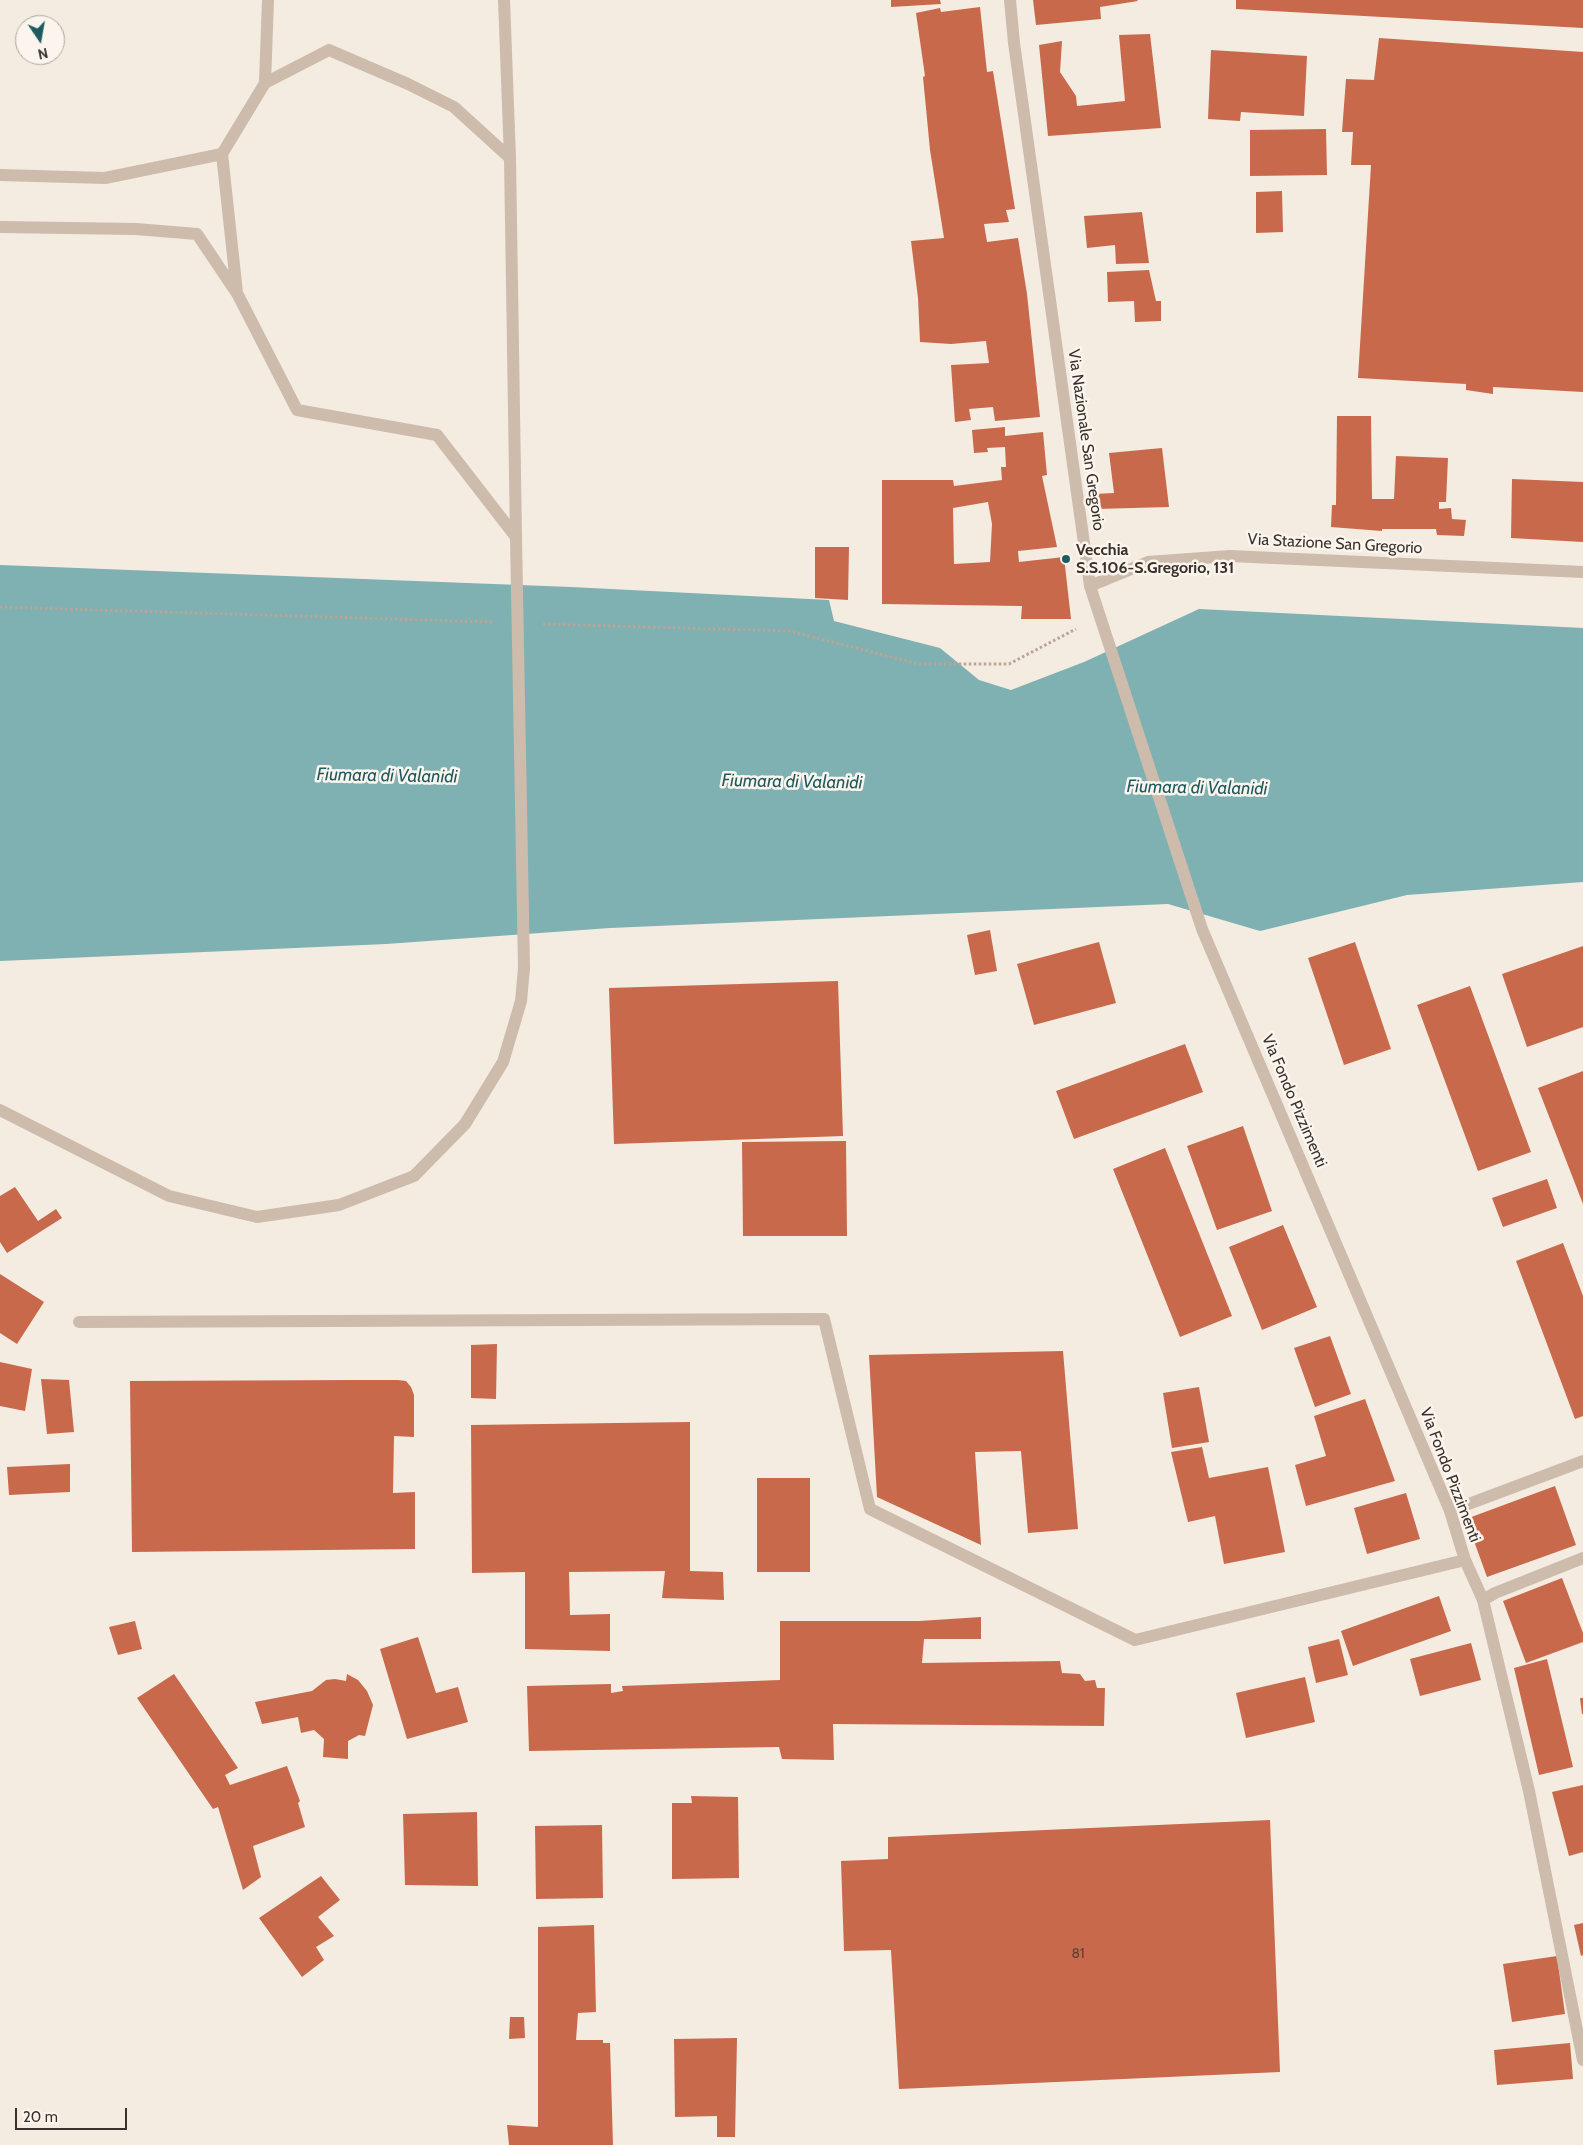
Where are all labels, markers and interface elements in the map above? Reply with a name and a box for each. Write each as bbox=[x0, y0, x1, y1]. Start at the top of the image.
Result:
north arrow bbox=[15, 15, 65, 65]
text: N bbox=[36, 44, 50, 64]
street label: Via Nazionale San Gregorio bbox=[1064, 348, 1108, 532]
street label: Via Stazione San Gregorio bbox=[1247, 530, 1423, 558]
place label: Vecchia S.S.106-S.Gregorio, 131 bbox=[1076, 540, 1234, 578]
marker: Vecchia S.S.106-S.Gregorio, 131 bbox=[1060, 553, 1072, 565]
water label: Fiumara di Valanidi bbox=[316, 764, 458, 788]
water label: Fiumara di Valanidi bbox=[721, 770, 863, 794]
water label: Fiumara di Valanidi bbox=[1126, 776, 1268, 800]
street label: Via Fondo Pizzimenti bbox=[1257, 1032, 1331, 1170]
street label: Via Fondo Pizzimenti bbox=[1415, 1405, 1485, 1545]
house number: 81 bbox=[1071, 1946, 1085, 1962]
scale bar bbox=[18, 2098, 130, 2130]
text: 20 m bbox=[23, 2108, 58, 2126]

